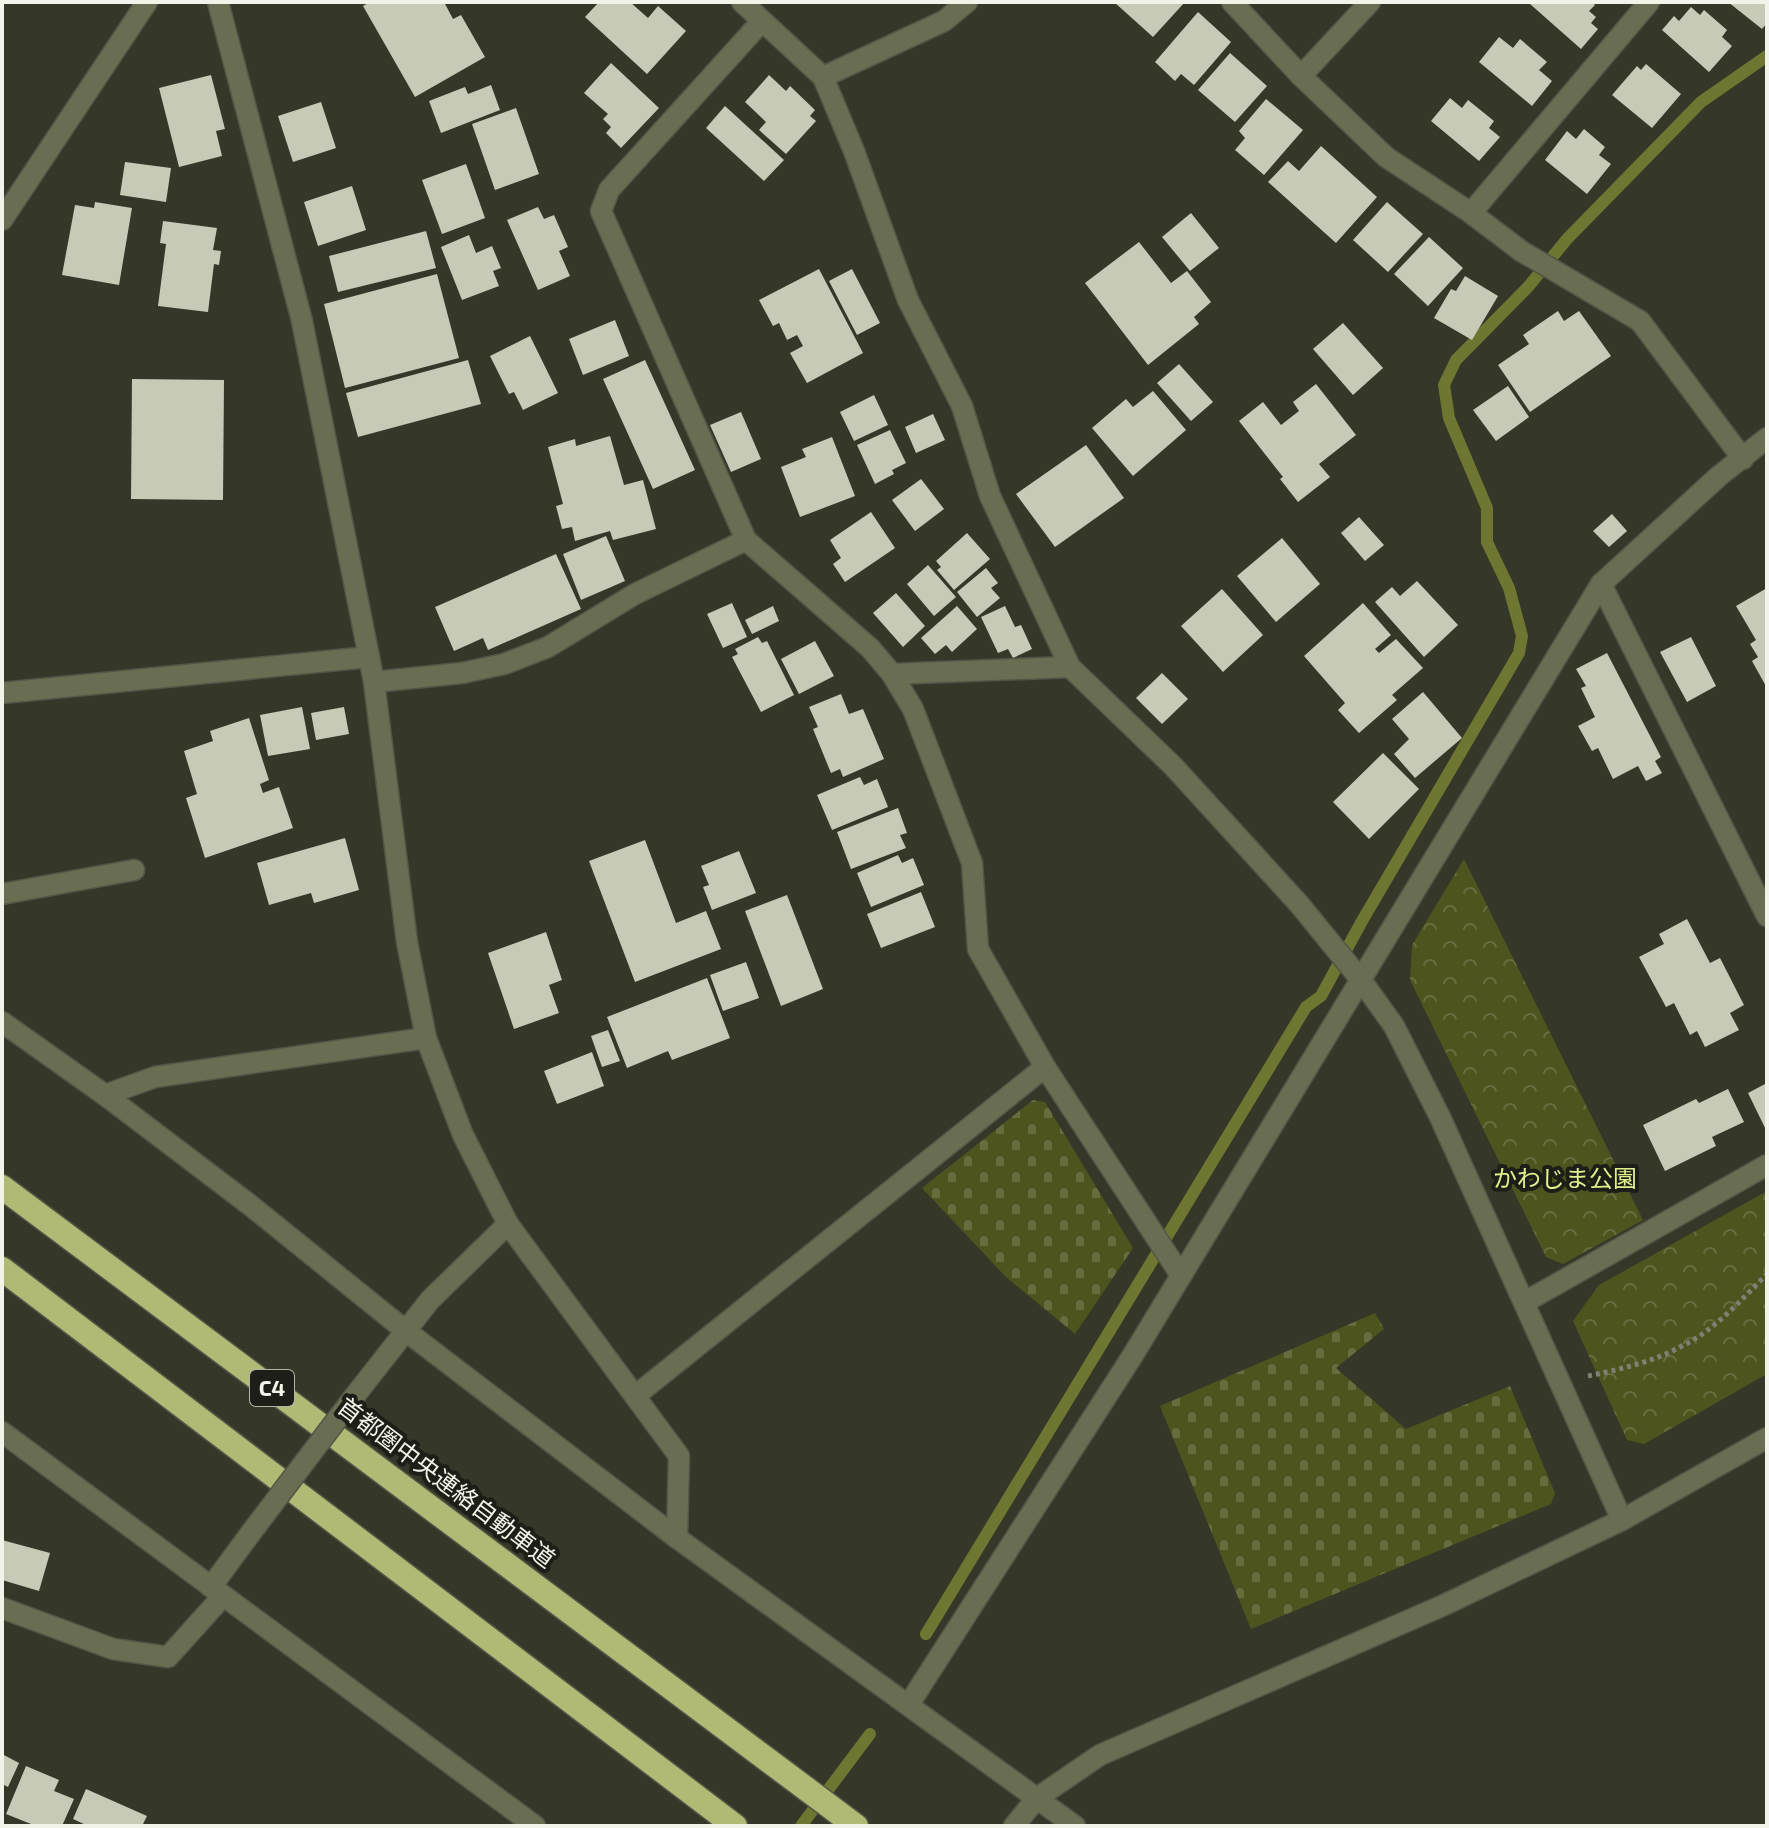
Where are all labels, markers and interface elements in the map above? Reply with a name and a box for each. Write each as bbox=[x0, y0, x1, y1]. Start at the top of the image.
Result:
park label: かわじま公園 bbox=[1493, 1163, 1637, 1192]
road number: C4 bbox=[250, 1370, 294, 1406]
street label: 首都圏中央連絡自動車道 bbox=[333, 1391, 561, 1573]

